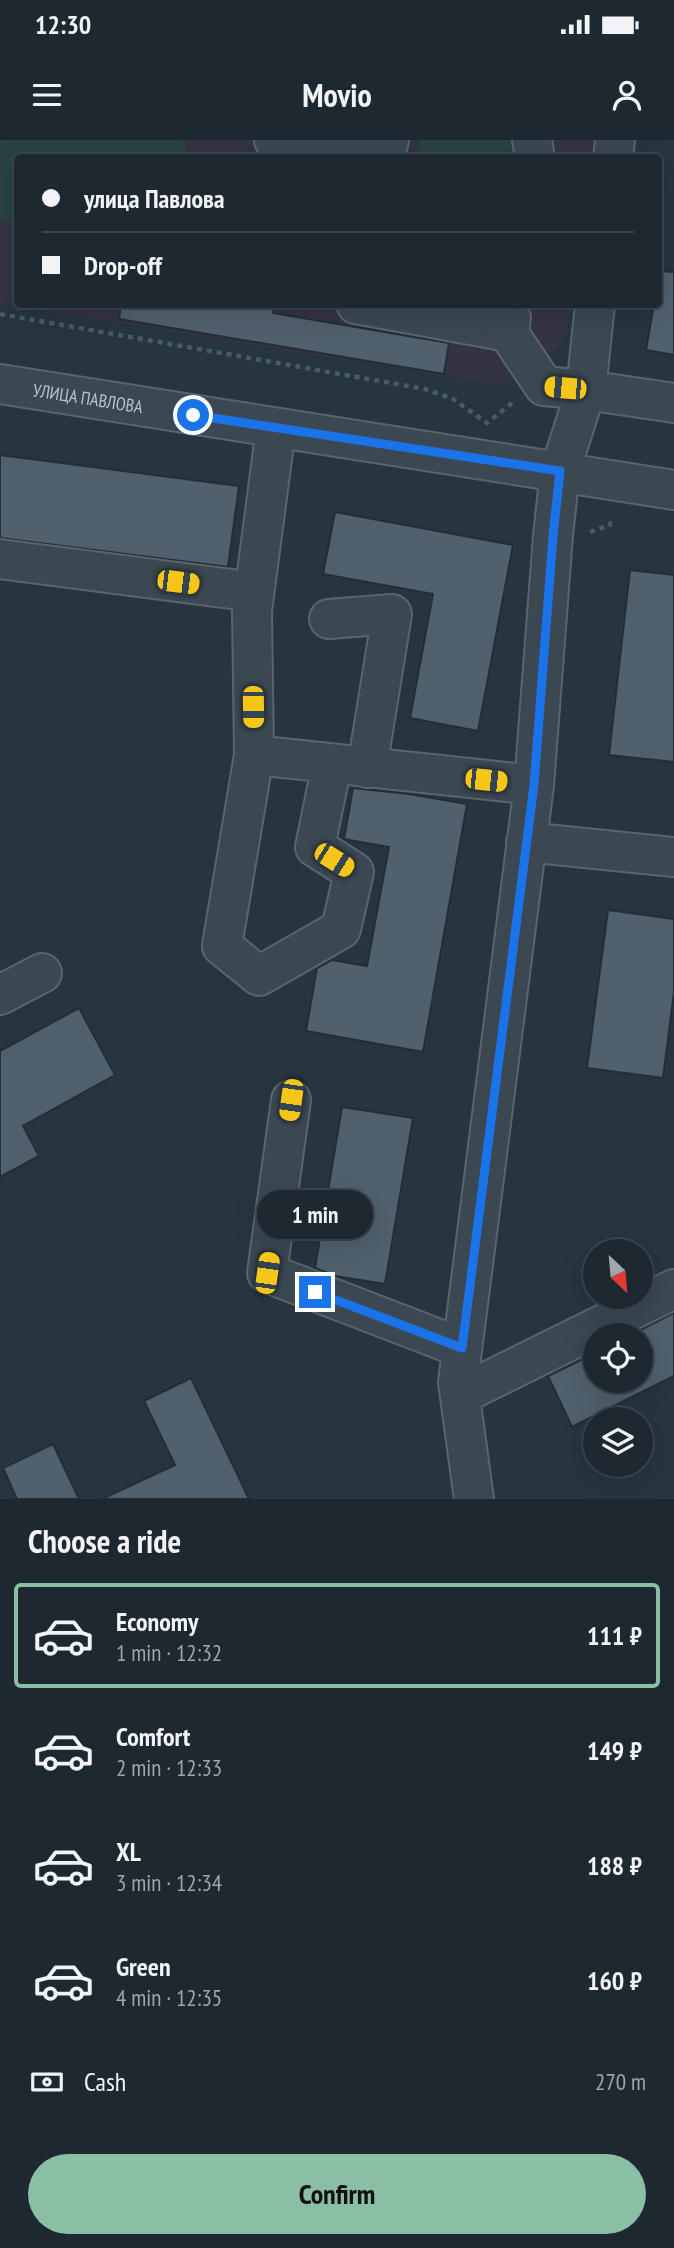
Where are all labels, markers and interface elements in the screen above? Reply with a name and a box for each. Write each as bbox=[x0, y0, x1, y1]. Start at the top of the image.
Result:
text: 12:30 bbox=[35, 8, 91, 41]
text: Movio bbox=[302, 74, 372, 116]
icon: menu bbox=[28, 76, 66, 114]
icon: person bbox=[608, 76, 646, 114]
text: улица Павлова bbox=[84, 182, 225, 215]
text: Drop-off bbox=[84, 249, 162, 282]
car bbox=[544, 376, 587, 400]
street label: УЛИЦА ПАВЛОВА bbox=[31, 378, 145, 418]
route start bbox=[177, 399, 209, 431]
car bbox=[156, 569, 201, 595]
car bbox=[243, 686, 264, 728]
car bbox=[465, 767, 508, 793]
car bbox=[311, 840, 358, 880]
car bbox=[278, 1078, 305, 1122]
callout: 1 min bbox=[257, 1190, 373, 1240]
text: 1 min bbox=[292, 1200, 338, 1229]
north arrow bbox=[583, 1239, 653, 1309]
map controls bbox=[583, 1239, 653, 1477]
car bbox=[254, 1251, 281, 1295]
route end bbox=[299, 1276, 331, 1308]
button: locate bbox=[583, 1323, 653, 1393]
button: layers bbox=[583, 1407, 653, 1477]
text: Choose a ride bbox=[28, 1520, 181, 1562]
icon: car bbox=[32, 1604, 95, 1667]
text: Economy bbox=[116, 1605, 198, 1638]
text: 111 ₽ bbox=[587, 1619, 642, 1652]
text: 1 min · 12:32 bbox=[116, 1638, 222, 1667]
icon: car bbox=[32, 1719, 95, 1782]
text: Comfort bbox=[116, 1720, 190, 1753]
text: 149 ₽ bbox=[587, 1734, 642, 1767]
text: 2 min · 12:33 bbox=[116, 1753, 222, 1782]
icon: car bbox=[32, 1834, 95, 1897]
text: XL bbox=[116, 1835, 141, 1868]
text: 188 ₽ bbox=[587, 1849, 642, 1882]
text: 3 min · 12:34 bbox=[116, 1868, 222, 1897]
icon: car bbox=[32, 1949, 95, 2012]
text: Green bbox=[116, 1950, 171, 1983]
text: 160 ₽ bbox=[587, 1964, 642, 1997]
text: 4 min · 12:35 bbox=[116, 1983, 222, 2012]
icon: cash bbox=[28, 2063, 66, 2101]
text: Cash bbox=[84, 2065, 126, 2098]
text: 270 m bbox=[595, 2067, 646, 2096]
button: Confirm bbox=[28, 2154, 646, 2234]

